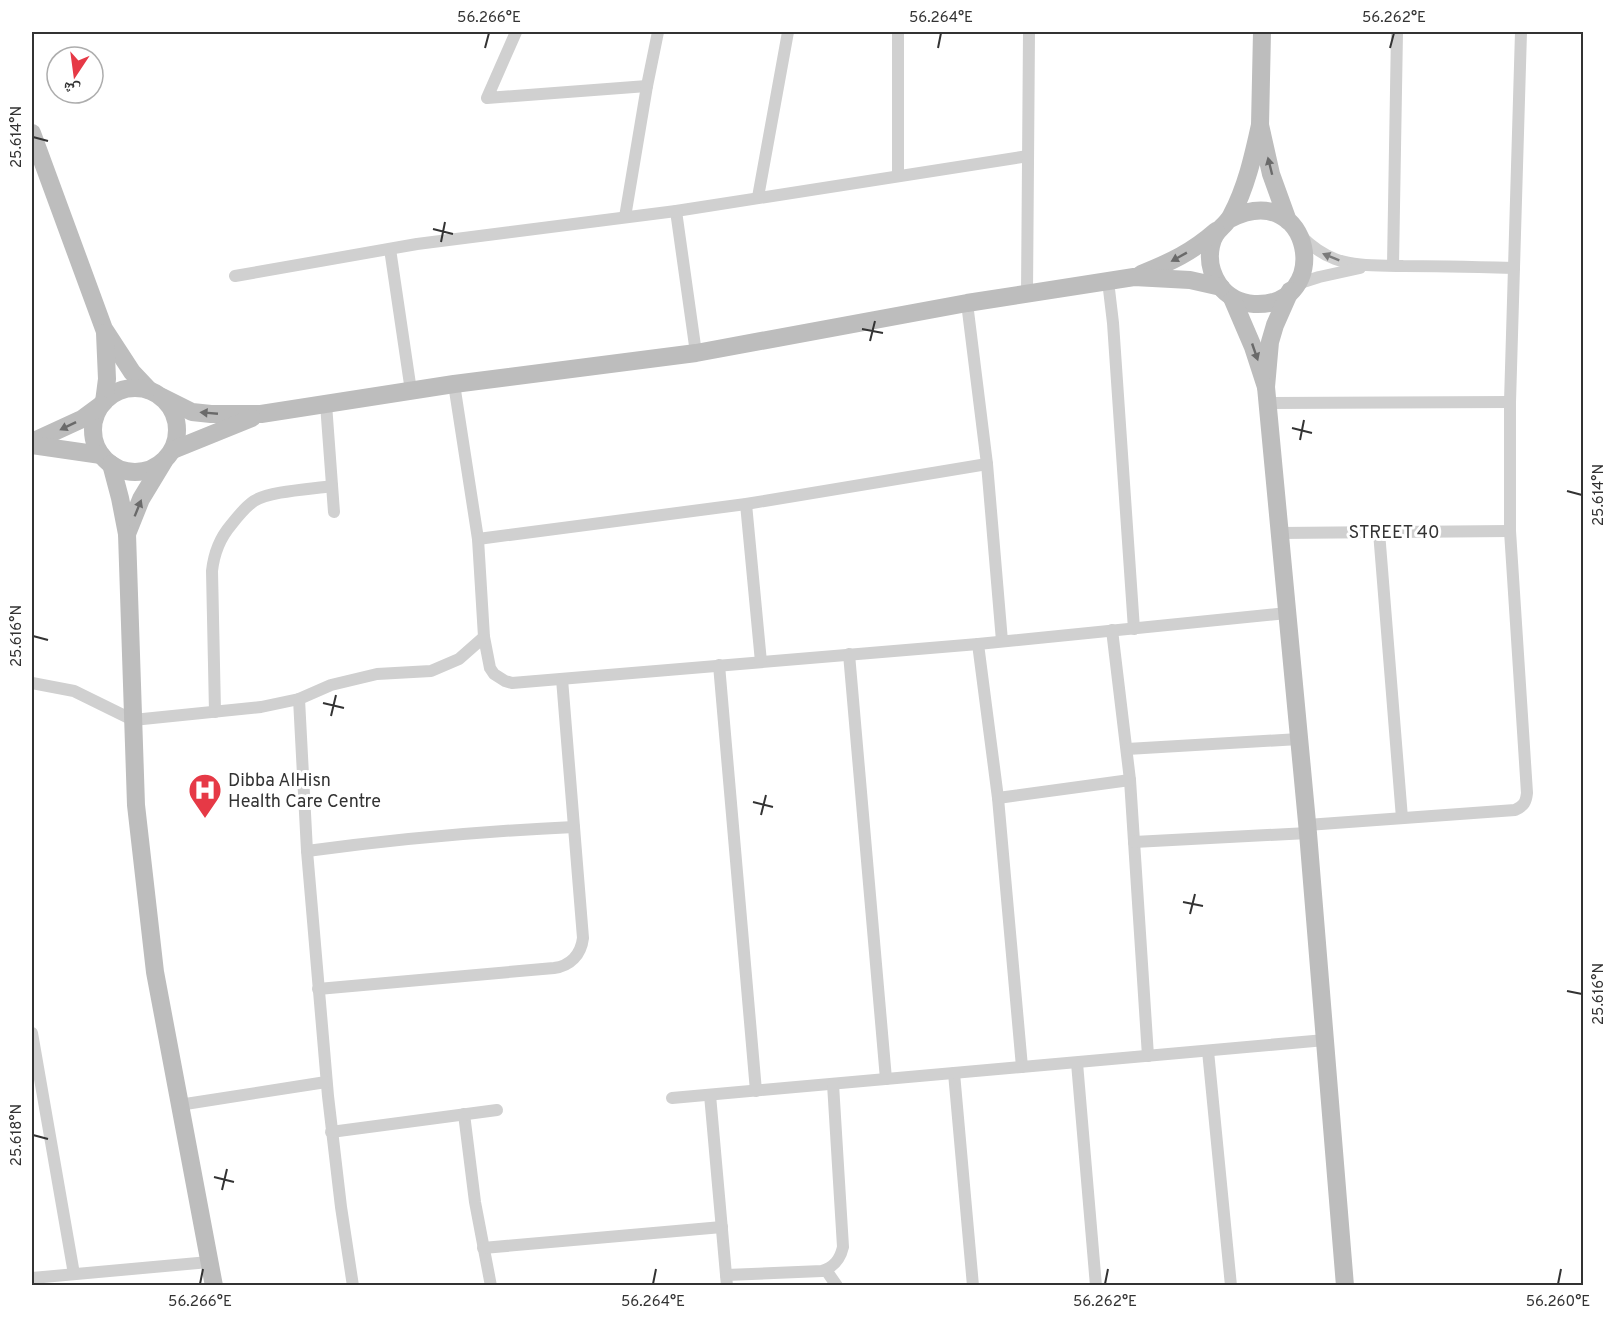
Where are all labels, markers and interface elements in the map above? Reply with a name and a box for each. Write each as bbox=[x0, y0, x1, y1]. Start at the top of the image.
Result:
text: 56.266°E bbox=[457, 9, 521, 28]
text: 56.264°E bbox=[909, 9, 973, 28]
text: 56.262°E bbox=[1362, 9, 1426, 28]
north arrow bbox=[45, 45, 105, 105]
text: ش bbox=[62, 76, 83, 99]
text: 25.614°N bbox=[8, 106, 27, 168]
one-way arrow bbox=[1264, 157, 1274, 175]
one-way arrow bbox=[1171, 252, 1187, 263]
one-way arrow bbox=[1322, 252, 1340, 262]
one-way arrow bbox=[1250, 343, 1260, 361]
one-way arrow bbox=[200, 409, 219, 418]
one-way arrow bbox=[59, 421, 76, 431]
text: 25.614°N bbox=[1590, 464, 1609, 526]
one-way arrow bbox=[134, 499, 143, 517]
street label: STREET 40 bbox=[1349, 522, 1440, 545]
text: 25.616°N bbox=[8, 605, 27, 667]
place label: Dibba AlHisn Health Care Centre bbox=[228, 770, 381, 814]
hospital icon: Dibba AlHisn Health Care Centre bbox=[187, 772, 223, 819]
text: 25.616°N bbox=[1590, 963, 1609, 1025]
text: 25.618°N bbox=[8, 1104, 27, 1166]
text: 56.266°E bbox=[168, 1293, 232, 1312]
text: 56.264°E bbox=[621, 1293, 685, 1312]
text: 56.262°E bbox=[1073, 1293, 1137, 1312]
text: 56.260°E bbox=[1526, 1293, 1590, 1312]

